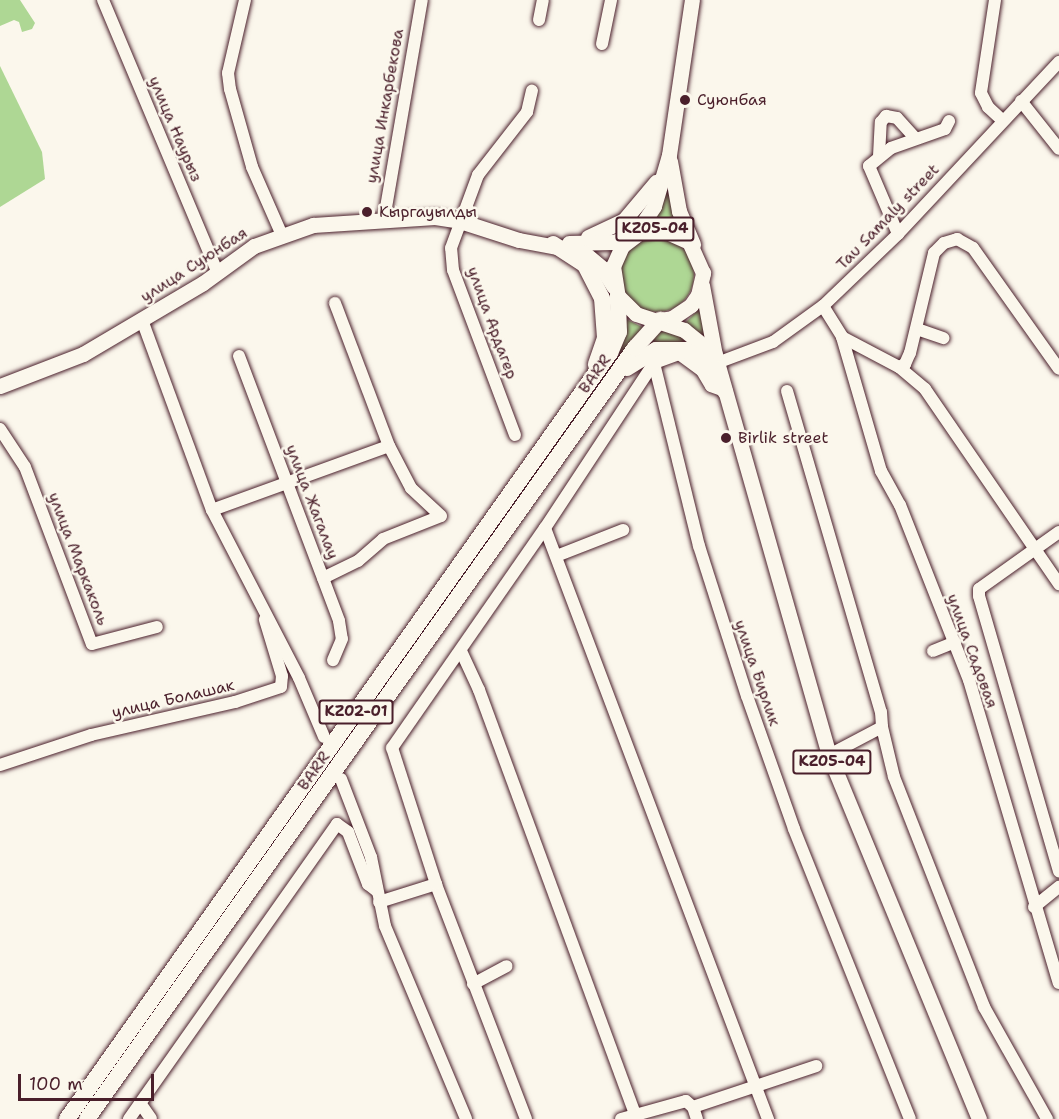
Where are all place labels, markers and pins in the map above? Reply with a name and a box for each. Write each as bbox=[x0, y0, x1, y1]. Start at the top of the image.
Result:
place label: Суюнбая bbox=[697, 90, 767, 110]
marker: Суюнбая bbox=[678, 93, 692, 107]
place label: Кыргауылды bbox=[379, 202, 477, 222]
marker: Кыргауылды bbox=[360, 205, 374, 219]
place label: Birlik street bbox=[738, 428, 828, 448]
marker: Birlik street bbox=[719, 431, 733, 445]

